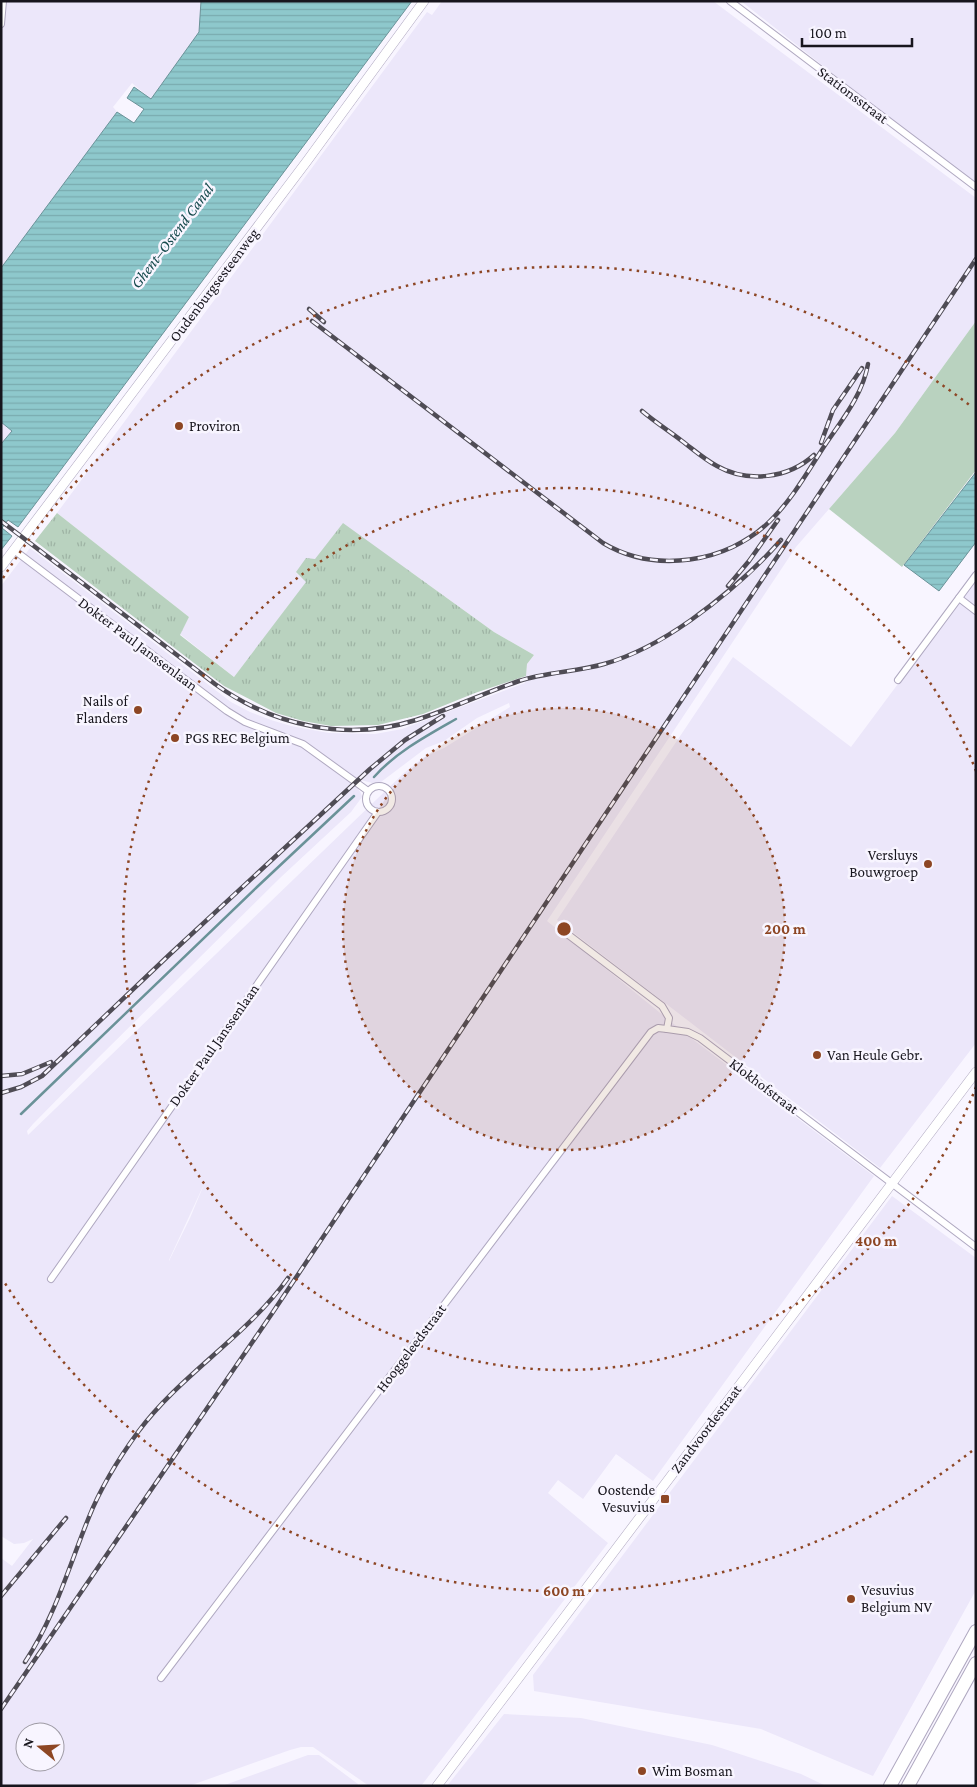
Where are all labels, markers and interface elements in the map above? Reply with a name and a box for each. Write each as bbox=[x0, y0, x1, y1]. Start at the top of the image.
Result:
scale bar bbox=[802, 15, 912, 47]
text: 100 m bbox=[810, 25, 847, 41]
street label: Stationsstraat bbox=[815, 63, 892, 127]
water label: Ghent–Ostend Canal bbox=[127, 180, 217, 291]
street label: Oudenburgsesteenweg bbox=[166, 225, 263, 345]
place label: Proviron bbox=[189, 418, 240, 434]
marker: Proviron bbox=[173, 420, 185, 432]
street label: Dokter Paul Janssenlaan bbox=[75, 594, 201, 695]
place label: Nails of Flanders bbox=[76, 693, 130, 726]
marker: Nails of Flanders bbox=[132, 704, 144, 716]
place label: PGS REC Belgium bbox=[185, 730, 290, 747]
marker: PGS REC Belgium bbox=[169, 732, 181, 744]
place label: Versluys Bouwgroep bbox=[849, 847, 918, 881]
marker: Versluys Bouwgroep bbox=[922, 858, 934, 870]
centre of rings bbox=[555, 920, 573, 938]
text: 200 m bbox=[764, 921, 806, 937]
street label: Dokter Paul Janssenlaan bbox=[166, 981, 263, 1110]
place label: Van Heule Gebr. bbox=[827, 1047, 923, 1063]
marker: Van Heule Gebr. bbox=[811, 1049, 823, 1061]
street label: Klokhofstraat bbox=[727, 1055, 802, 1118]
text: 400 m bbox=[855, 1233, 897, 1249]
street label: Hooggeleedstraat bbox=[373, 1300, 451, 1396]
street label: Zandvoordestraat bbox=[668, 1381, 745, 1476]
place label: Oostende Vesuvius bbox=[598, 1482, 655, 1515]
marker: Oostende Vesuvius bbox=[659, 1493, 671, 1505]
place label: Vesuvius Belgium NV bbox=[861, 1582, 933, 1616]
text: 600 m bbox=[543, 1583, 585, 1599]
marker: Vesuvius Belgium NV bbox=[845, 1593, 857, 1605]
north arrow bbox=[15, 1722, 65, 1772]
text: N bbox=[19, 1736, 37, 1750]
place label: Wim Bosman bbox=[652, 1763, 733, 1779]
marker: Wim Bosman bbox=[636, 1765, 648, 1777]

